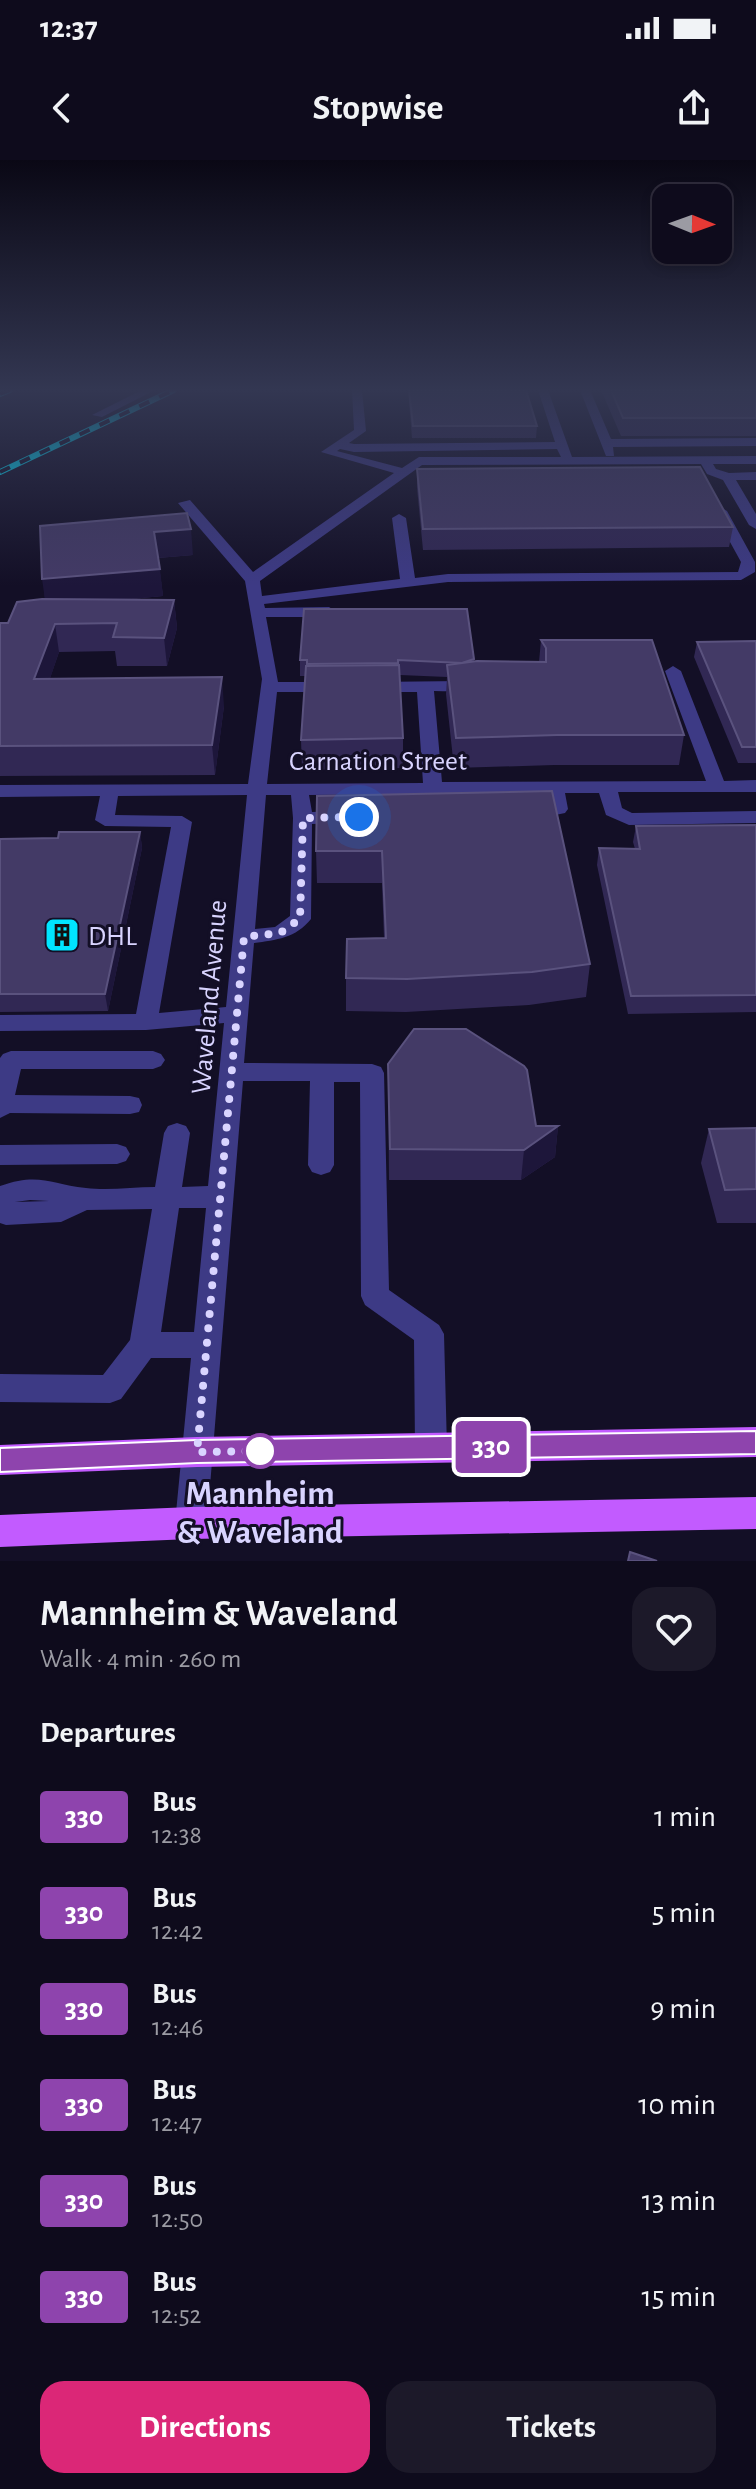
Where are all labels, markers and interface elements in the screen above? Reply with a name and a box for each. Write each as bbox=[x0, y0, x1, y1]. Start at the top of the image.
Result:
text: 12:37 bbox=[40, 13, 98, 43]
icon: back bbox=[40, 86, 84, 130]
icon: share bbox=[672, 86, 716, 130]
text: Stopwise bbox=[312, 90, 444, 126]
north arrow bbox=[652, 184, 732, 264]
map controls bbox=[652, 184, 732, 264]
street label: Carnation Street bbox=[289, 748, 467, 776]
your location bbox=[339, 797, 379, 837]
street label: Waveland Avenue bbox=[188, 899, 232, 1096]
building icon: DHL bbox=[43, 916, 81, 954]
place label: DHL bbox=[88, 923, 137, 951]
line badge: 330 bbox=[445, 1421, 537, 1473]
text: 330 bbox=[472, 1433, 510, 1461]
marker: Mannheim & Waveland bbox=[243, 1434, 277, 1468]
place label: Mannheim & Waveland bbox=[177, 1477, 343, 1550]
button: heart bbox=[632, 1587, 716, 1671]
text: Mannheim & Waveland bbox=[40, 1595, 398, 1633]
text: Walk · 4 min · 260 m bbox=[40, 1646, 241, 1672]
text: Departures bbox=[40, 1718, 176, 1748]
text: Bus bbox=[152, 1787, 197, 1817]
text: 1 min bbox=[654, 1802, 716, 1832]
text: 330 bbox=[65, 1803, 103, 1831]
text: 12:38 bbox=[152, 1822, 202, 1848]
text: Bus bbox=[152, 1883, 197, 1913]
text: 5 min bbox=[652, 1898, 716, 1928]
text: 330 bbox=[65, 1899, 103, 1927]
text: 12:42 bbox=[152, 1918, 203, 1944]
text: Bus bbox=[152, 1979, 197, 2009]
text: 9 min bbox=[650, 1994, 716, 2024]
text: 330 bbox=[65, 1995, 103, 2023]
text: 12:46 bbox=[152, 2014, 203, 2040]
text: Bus bbox=[152, 2075, 197, 2105]
text: 10 min bbox=[638, 2090, 716, 2120]
text: 330 bbox=[65, 2091, 103, 2119]
text: 12:47 bbox=[152, 2110, 202, 2136]
text: Bus bbox=[152, 2171, 197, 2201]
text: 13 min bbox=[642, 2186, 716, 2216]
text: 330 bbox=[65, 2187, 103, 2215]
text: 12:50 bbox=[152, 2206, 203, 2232]
text: Bus bbox=[152, 2267, 197, 2297]
text: 15 min bbox=[641, 2282, 716, 2312]
text: 330 bbox=[65, 2283, 103, 2311]
text: 12:52 bbox=[152, 2302, 201, 2328]
button: Directions bbox=[40, 2381, 370, 2473]
button: Tickets bbox=[386, 2381, 716, 2473]

